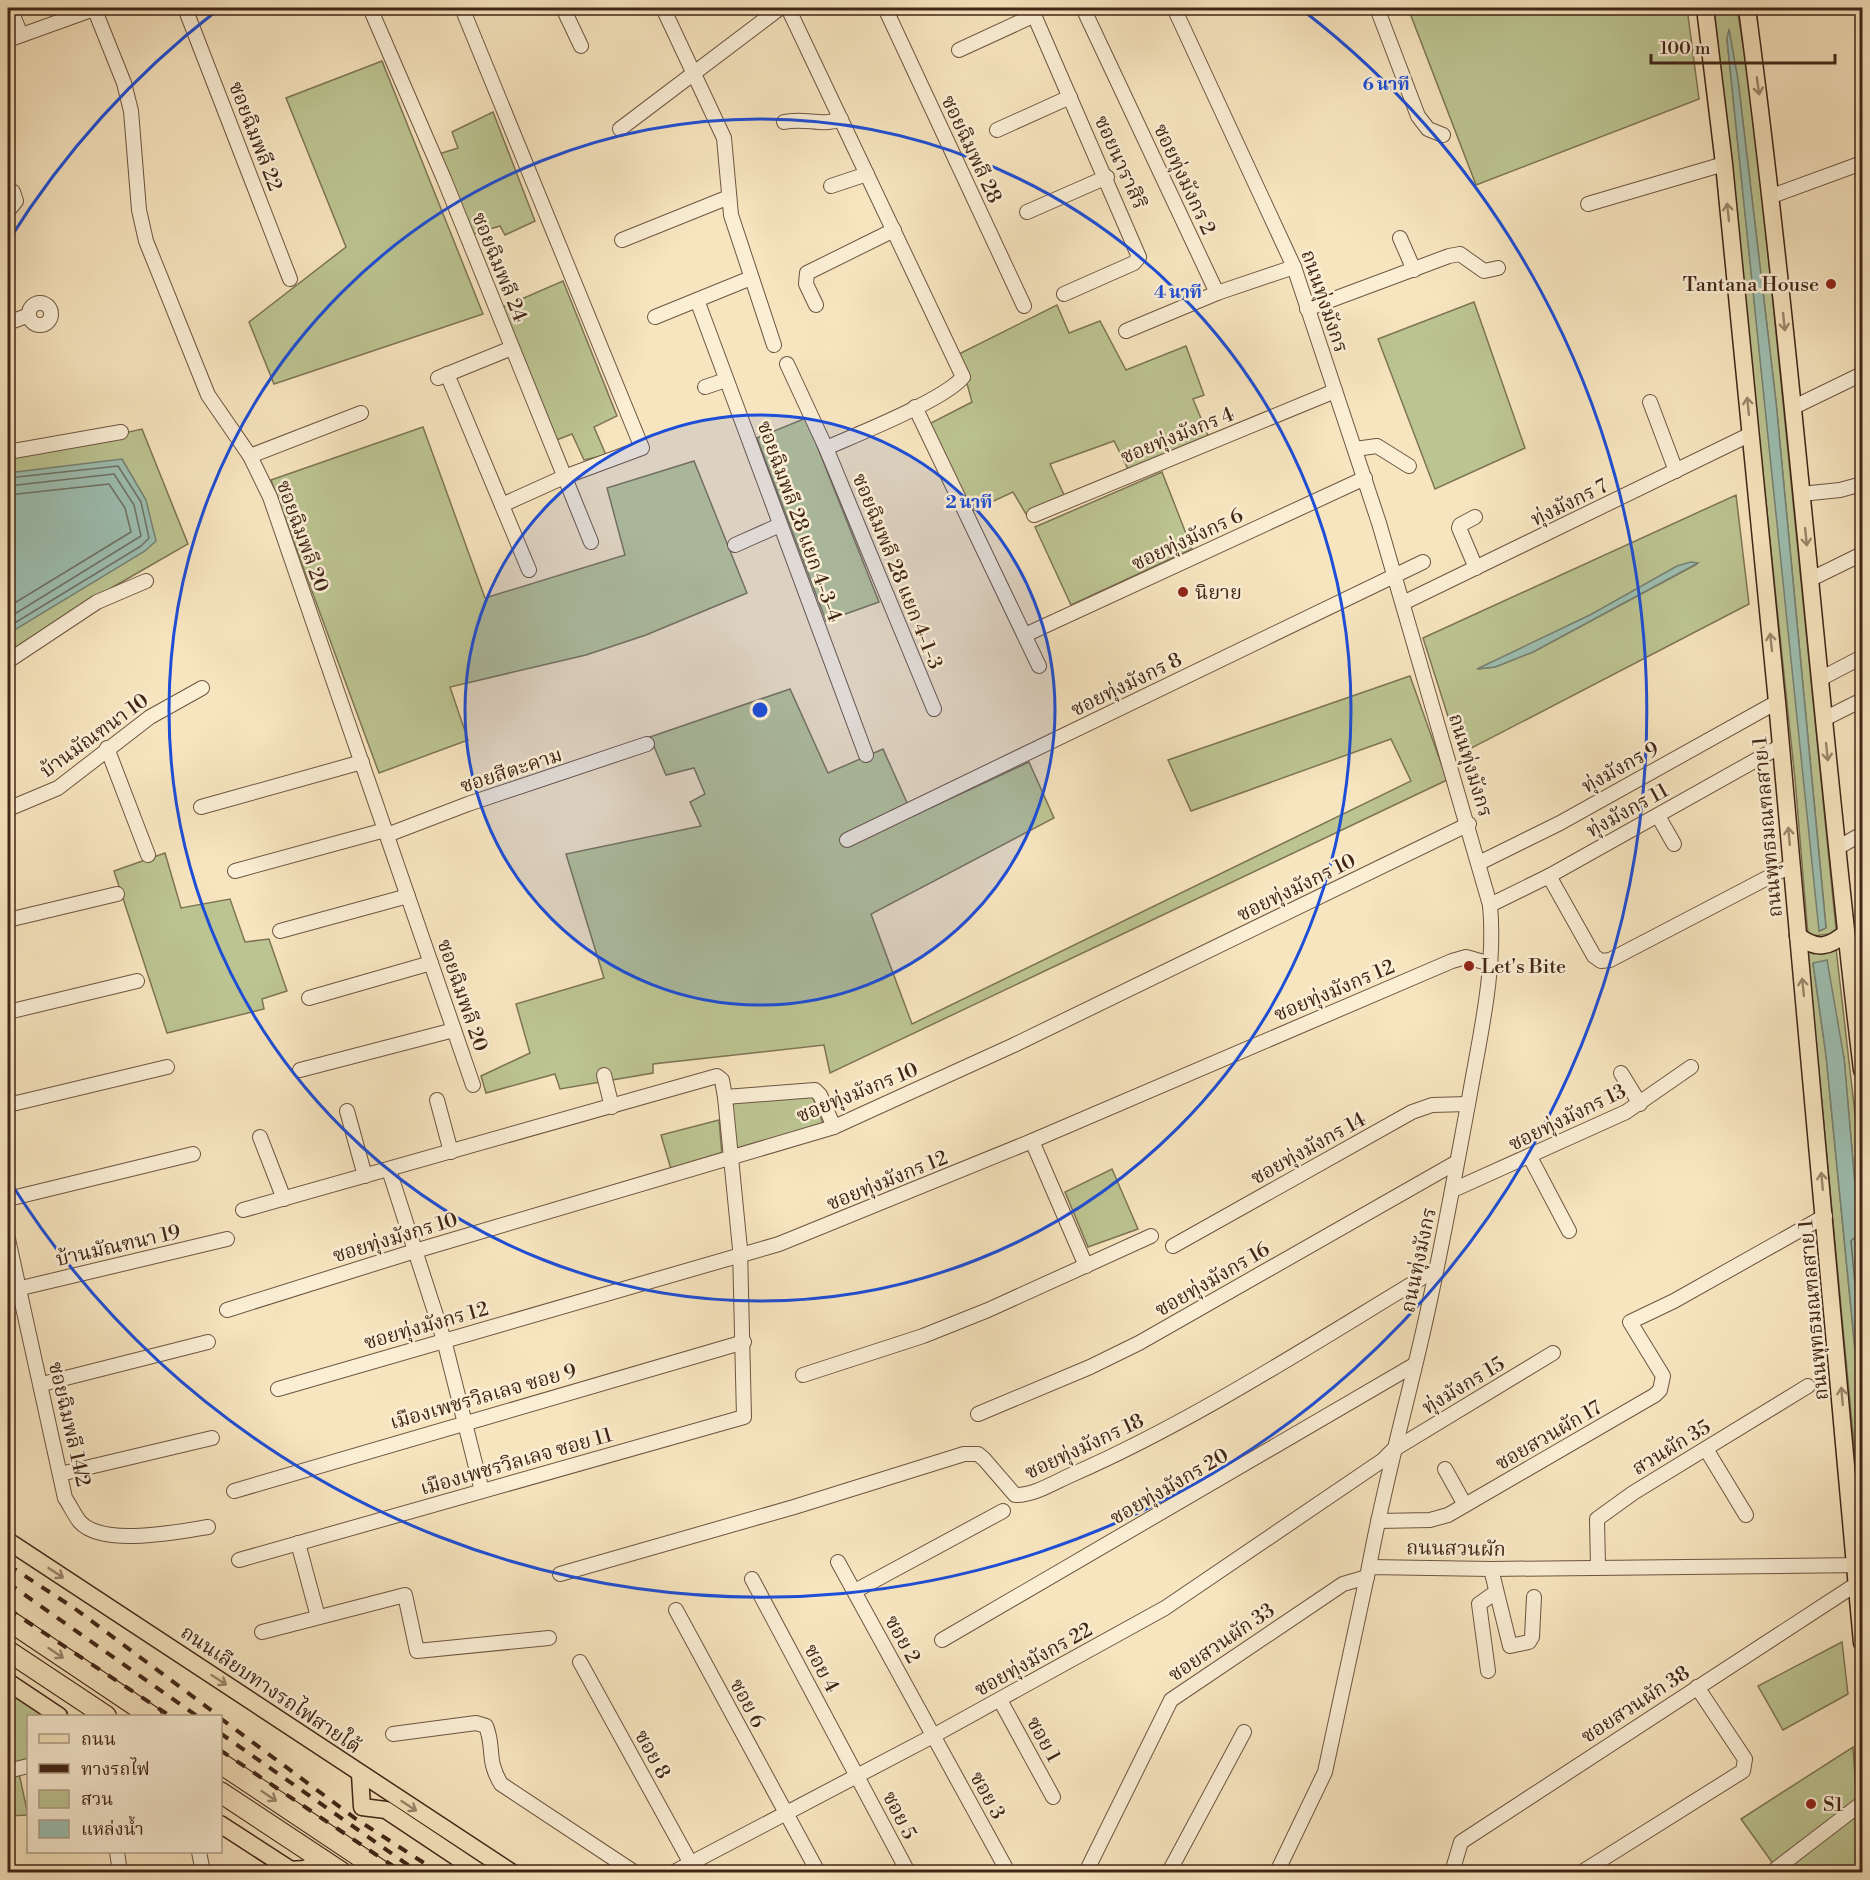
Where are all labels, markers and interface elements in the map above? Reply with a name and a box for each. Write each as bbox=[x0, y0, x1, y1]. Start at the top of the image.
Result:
scale bar bbox=[1651, 27, 1836, 65]
text: 100 m bbox=[1660, 37, 1711, 60]
text: 6 นาที bbox=[1362, 73, 1410, 96]
one-way arrow bbox=[1752, 76, 1763, 96]
street label: ซอยฉิมพลี 22 bbox=[222, 78, 287, 195]
street label: ซอยฉิมพลี 28 bbox=[935, 92, 1007, 208]
street label: ซอยนาราสิริ bbox=[1088, 112, 1151, 213]
street label: ซอยทุ่งมังกร 2 bbox=[1147, 120, 1220, 239]
one-way arrow bbox=[1722, 203, 1733, 223]
street label: ซอยฉิมพลี 24 bbox=[465, 209, 532, 326]
street label: ถนนทุ่งมังกร bbox=[1294, 247, 1353, 356]
place label: Tantana House bbox=[1683, 273, 1819, 298]
marker: Tantana House bbox=[1824, 277, 1838, 291]
text: 4 นาที bbox=[1154, 281, 1202, 304]
one-way arrow bbox=[1779, 311, 1790, 331]
one-way arrow bbox=[1742, 397, 1753, 417]
street label: ซอยทุ่งมังกร 4 bbox=[1117, 402, 1238, 470]
street label: ซอยฉิมพลี 28 แยก 4-3-4 bbox=[751, 418, 847, 626]
street label: ซอยฉิมพลี 28 แยก 4-1-3 bbox=[846, 470, 947, 673]
street label: ทุ่งมังกร 7 bbox=[1527, 474, 1612, 533]
street label: ซอยฉิมพลี 20 bbox=[270, 477, 333, 596]
text: 2 นาที bbox=[945, 491, 993, 514]
street label: ซอยทุ่งมังกร 6 bbox=[1128, 504, 1247, 577]
one-way arrow bbox=[1801, 526, 1812, 546]
place label: นิยาย bbox=[1195, 581, 1242, 606]
marker: นิยาย bbox=[1176, 585, 1190, 599]
one-way arrow bbox=[1765, 633, 1776, 652]
street label: ซอยทุ่งมังกร 8 bbox=[1067, 648, 1186, 723]
street label: บ้านมัณฑนา 10 bbox=[36, 688, 154, 784]
centre of rings bbox=[750, 700, 770, 720]
street label: ถนนทุ่งมังกร bbox=[1442, 711, 1497, 820]
street label: ถนนพุทธมณฑลสาย 1 bbox=[1748, 735, 1789, 918]
street label: ทุ่งมังกร 9 bbox=[1578, 737, 1664, 800]
one-way arrow bbox=[1822, 741, 1833, 761]
street label: ซอยสีตะคาม bbox=[457, 743, 566, 800]
street label: ทุ่งมังกร 11 bbox=[1582, 778, 1674, 844]
one-way arrow bbox=[1783, 827, 1794, 847]
street label: ซอยทุ่งมังกร 10 bbox=[1233, 849, 1360, 928]
street label: ซอยฉิมพลี 20 bbox=[431, 936, 492, 1055]
street label: ซอยทุ่งมังกร 12 bbox=[1271, 955, 1399, 1028]
place label: Let's Bite bbox=[1481, 955, 1566, 980]
marker: Let's Bite bbox=[1462, 959, 1476, 973]
one-way arrow bbox=[1797, 977, 1808, 997]
street label: ซอยทุ่งมังกร 10 bbox=[793, 1058, 922, 1129]
street label: ซอยทุ่งมังกร 13 bbox=[1505, 1079, 1631, 1158]
street label: ซอยทุ่งมังกร 14 bbox=[1247, 1107, 1371, 1191]
street label: ซอยทุ่งมังกร 12 bbox=[823, 1146, 952, 1217]
one-way arrow bbox=[1816, 1172, 1827, 1191]
street label: ถนนทุ่งมังกร bbox=[1396, 1205, 1443, 1315]
street label: ซอยทุ่งมังกร 10 bbox=[330, 1208, 461, 1269]
street label: ถนนพุทธมณฑลสาย 1 bbox=[1794, 1218, 1835, 1401]
street label: บ้านมัณฑนา 19 bbox=[54, 1220, 183, 1273]
street label: ซอยทุ่งมังกร 16 bbox=[1151, 1237, 1274, 1323]
street label: ซอยทุ่งมังกร 12 bbox=[361, 1297, 492, 1356]
street label: ทุ่งมังกร 15 bbox=[1418, 1352, 1510, 1421]
street label: ซอยฉิมพลี 14/2 bbox=[42, 1359, 95, 1489]
street label: เมืองเพชรวิลเลจ ซอย 9 bbox=[387, 1359, 580, 1436]
one-way arrow bbox=[1836, 1387, 1847, 1407]
street label: ซอยสวนผัก 17 bbox=[1491, 1396, 1606, 1477]
street label: ซอยทุ่งมังกร 18 bbox=[1021, 1409, 1148, 1486]
street label: สวนผัก 35 bbox=[1628, 1415, 1716, 1481]
street label: เมืองเพชรวิลเลจ ซอย 11 bbox=[417, 1423, 616, 1502]
street label: ซอยทุ่งมังกร 20 bbox=[1106, 1443, 1233, 1531]
street label: ถนนสวนผัก bbox=[1406, 1536, 1506, 1563]
one-way arrow bbox=[48, 1566, 65, 1579]
street label: ซอยสวนผัก 33 bbox=[1164, 1598, 1280, 1688]
street label: ซอย 2 bbox=[878, 1611, 925, 1668]
street label: ซอยทุ่งมังกร 22 bbox=[970, 1618, 1097, 1703]
street label: ถนนเลียบทางรถไฟสายใต้ bbox=[175, 1619, 366, 1760]
street label: ซอย 4 bbox=[797, 1640, 844, 1697]
one-way arrow bbox=[47, 1647, 64, 1659]
street label: ซอยสวนผัก 38 bbox=[1577, 1661, 1695, 1750]
one-way arrow bbox=[210, 1674, 227, 1686]
street label: ซอย 6 bbox=[723, 1675, 770, 1733]
street label: ซอย 1 bbox=[1020, 1712, 1066, 1767]
legend bbox=[27, 1715, 222, 1853]
street label: ซอย 8 bbox=[628, 1726, 675, 1784]
text: ถนน bbox=[81, 1728, 116, 1751]
text: ทางรถไฟ bbox=[81, 1757, 150, 1781]
street label: ซอย 3 bbox=[963, 1767, 1010, 1824]
street label: ซอย 5 bbox=[876, 1787, 921, 1844]
text: สวน bbox=[81, 1788, 113, 1811]
one-way arrow bbox=[260, 1790, 277, 1802]
place label: S1 bbox=[1823, 1793, 1843, 1818]
marker: S1 bbox=[1804, 1797, 1818, 1811]
one-way arrow bbox=[400, 1800, 417, 1812]
text: แหล่งน้ำ bbox=[81, 1815, 144, 1841]

